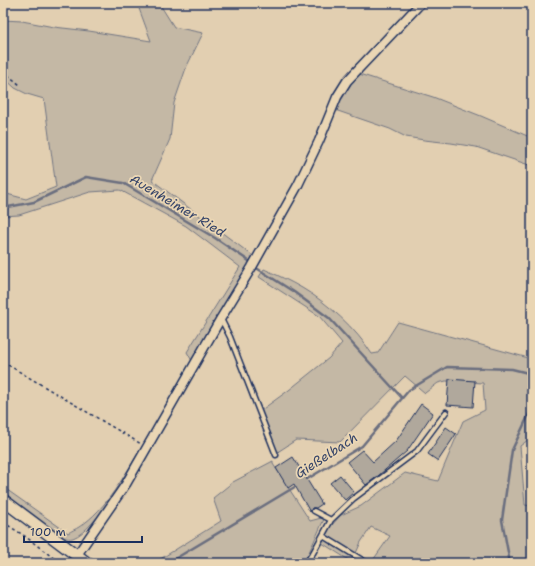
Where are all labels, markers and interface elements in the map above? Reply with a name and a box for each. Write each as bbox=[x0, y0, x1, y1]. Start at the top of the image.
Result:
water label: Auenheimer Ried bbox=[127, 170, 229, 241]
water label: Gießelbach bbox=[292, 429, 361, 482]
scale bar bbox=[24, 518, 142, 544]
text: 100 m bbox=[30, 524, 66, 540]

